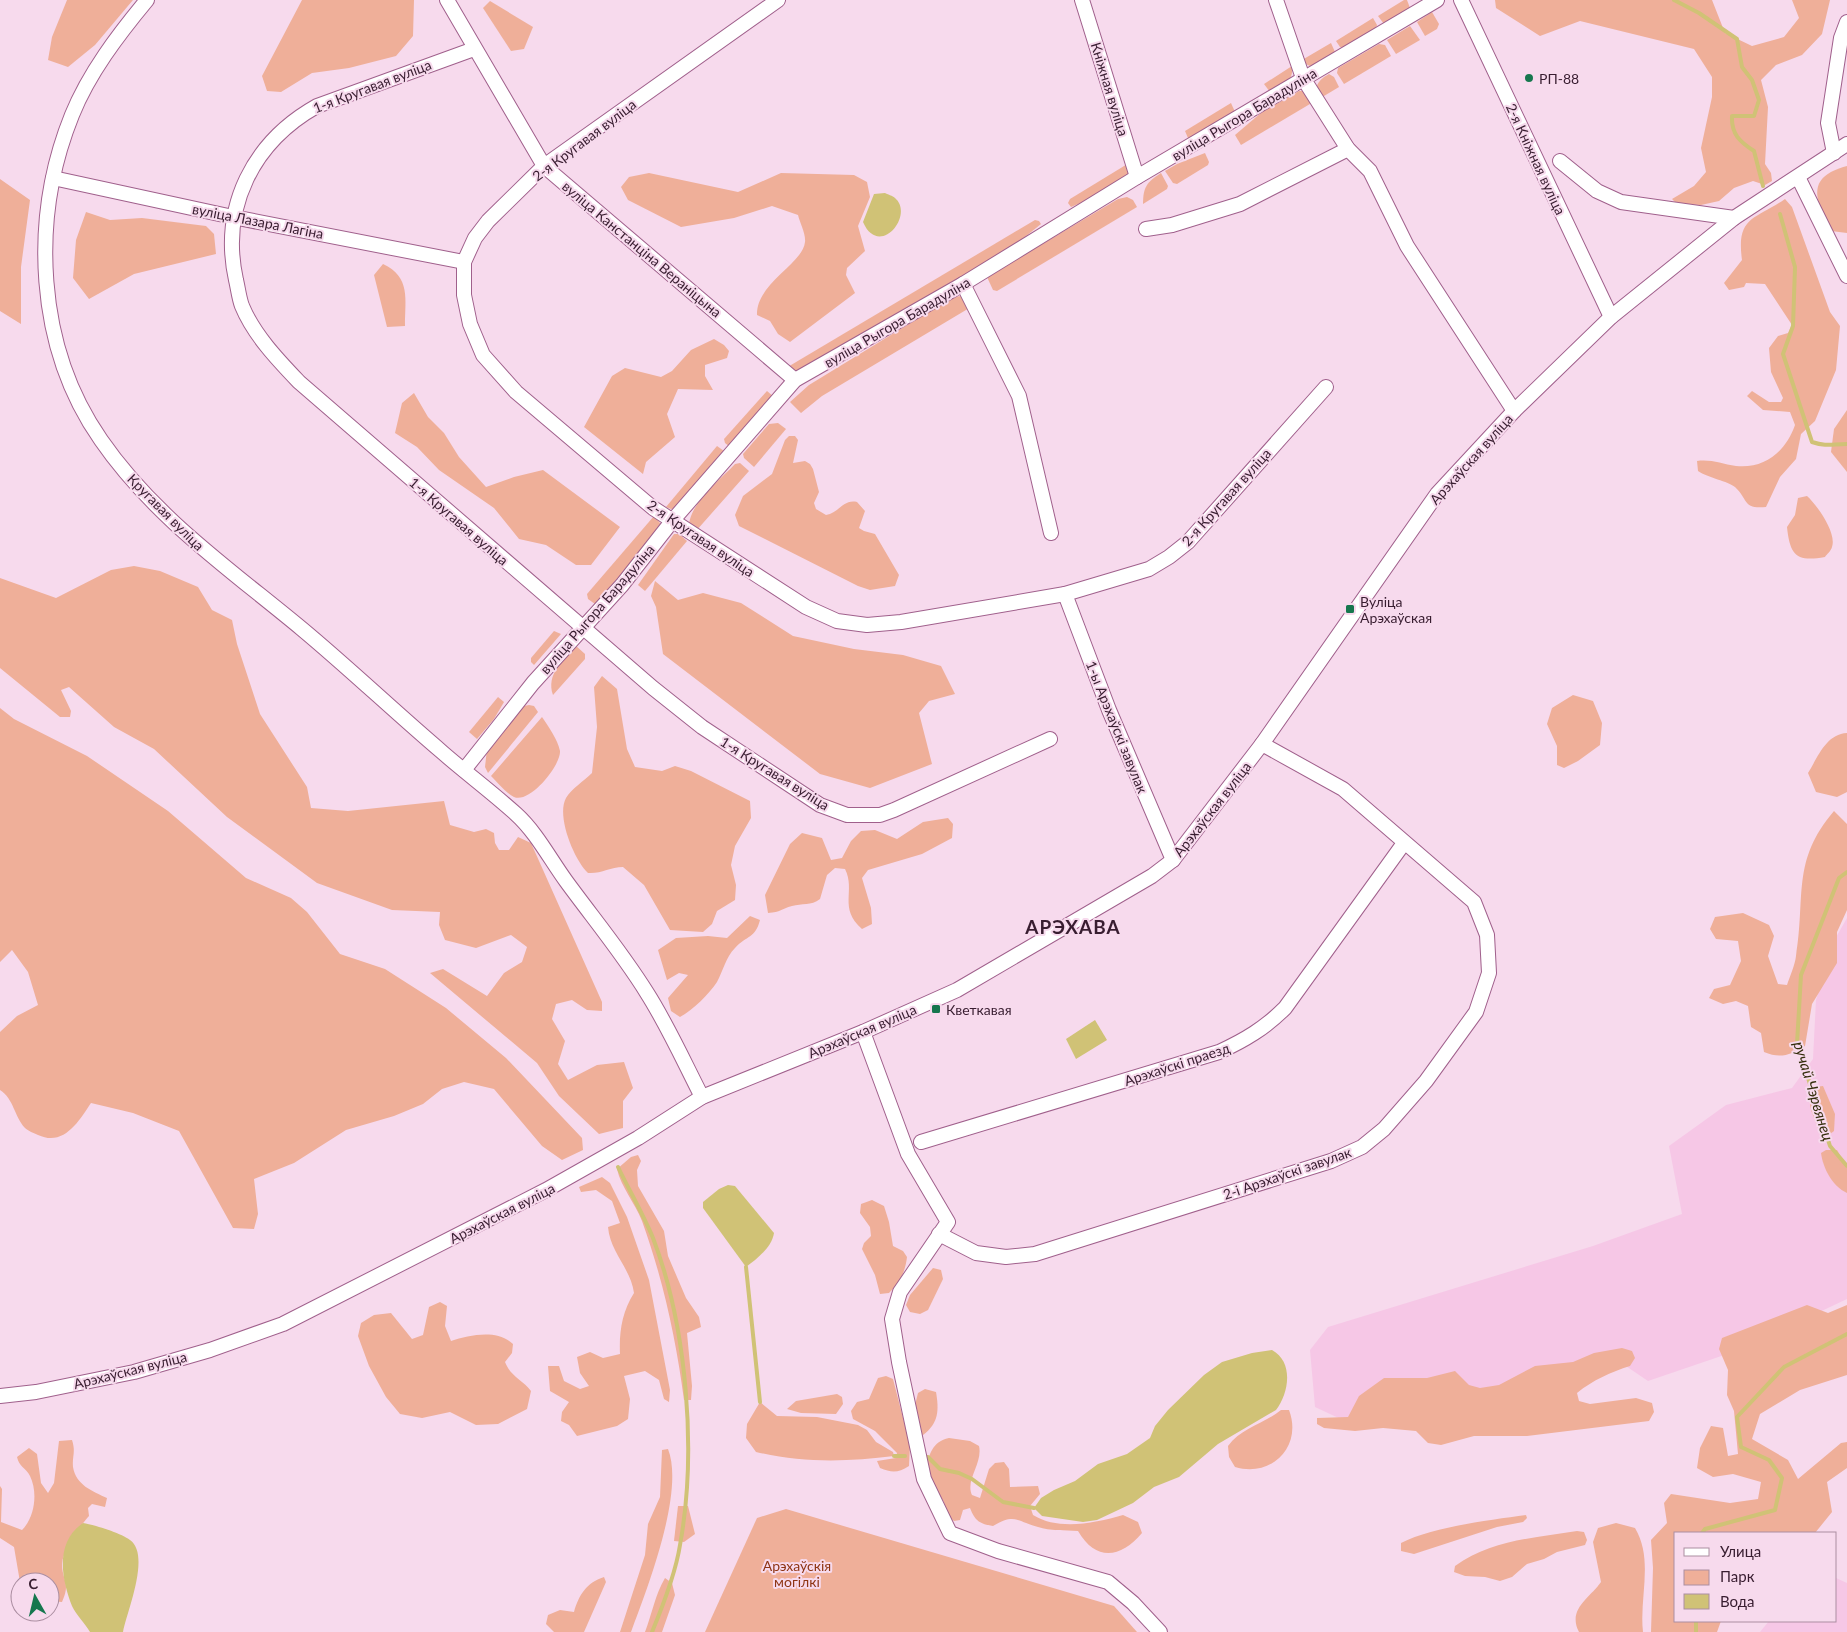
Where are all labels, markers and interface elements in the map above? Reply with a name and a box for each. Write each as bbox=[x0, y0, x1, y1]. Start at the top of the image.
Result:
street label: Кніжная вуліца bbox=[1088, 40, 1132, 138]
street label: 1-я Кругавая вуліца bbox=[310, 56, 434, 116]
street label: вуліца Рыгора Барадуліна bbox=[1169, 64, 1319, 164]
place label: РП-88 bbox=[1539, 70, 1579, 87]
marker: РП-88 bbox=[1523, 72, 1535, 84]
street label: 2-я Кругавая вуліца bbox=[529, 95, 639, 185]
street label: 2-я Кніжная вуліца bbox=[1503, 101, 1569, 217]
street label: вуліца Канстанціна Вераніцына bbox=[559, 177, 725, 321]
street label: вуліца Лазара Лагіна bbox=[191, 200, 325, 242]
street label: вуліца Рыгора Барадуліна bbox=[821, 273, 973, 371]
street label: Арэхаўская вуліца bbox=[1426, 410, 1516, 508]
street label: 2-я Кругавая вуліца bbox=[1178, 445, 1274, 549]
street label: Кругавая вуліца bbox=[124, 470, 208, 554]
street label: 1-я Кругавая вуліца bbox=[406, 473, 512, 569]
street label: 2-я Кругавая вуліца bbox=[644, 496, 758, 580]
street label: вуліца Рыгора Барадуліна bbox=[536, 541, 658, 677]
place label: Вуліца Арэхаўская bbox=[1360, 593, 1432, 626]
marker: Вуліца Арэхаўская bbox=[1344, 603, 1356, 615]
street label: 1-ы Арэхаўскі завулак bbox=[1083, 658, 1152, 796]
street label: 1-я Кругавая вуліца bbox=[717, 733, 833, 813]
street label: Арэхаўская вуліца bbox=[1170, 758, 1254, 860]
district label: АРЭХАВА bbox=[1024, 915, 1121, 938]
street label: Арэхаўская вуліца bbox=[805, 1000, 919, 1061]
place label: Кветкавая bbox=[946, 1001, 1012, 1018]
marker: Кветкавая bbox=[930, 1003, 942, 1015]
street label: Арэхаўскі праезд bbox=[1122, 1039, 1232, 1089]
water label: ручай Чэрвянец bbox=[1790, 1039, 1838, 1143]
street label: 2-і Арэхаўскі завулак bbox=[1221, 1143, 1354, 1203]
street label: Арэхаўская вуліца bbox=[446, 1179, 558, 1247]
street label: Арэхаўская вуліца bbox=[72, 1348, 188, 1392]
legend bbox=[1674, 1532, 1837, 1622]
text: Улица bbox=[1720, 1542, 1761, 1560]
park label: Арэхаўскія могілкі bbox=[763, 1557, 831, 1590]
text: Парк bbox=[1720, 1567, 1755, 1585]
north arrow bbox=[10, 1572, 60, 1622]
text: С bbox=[27, 1574, 40, 1593]
text: Вода bbox=[1720, 1592, 1755, 1610]

